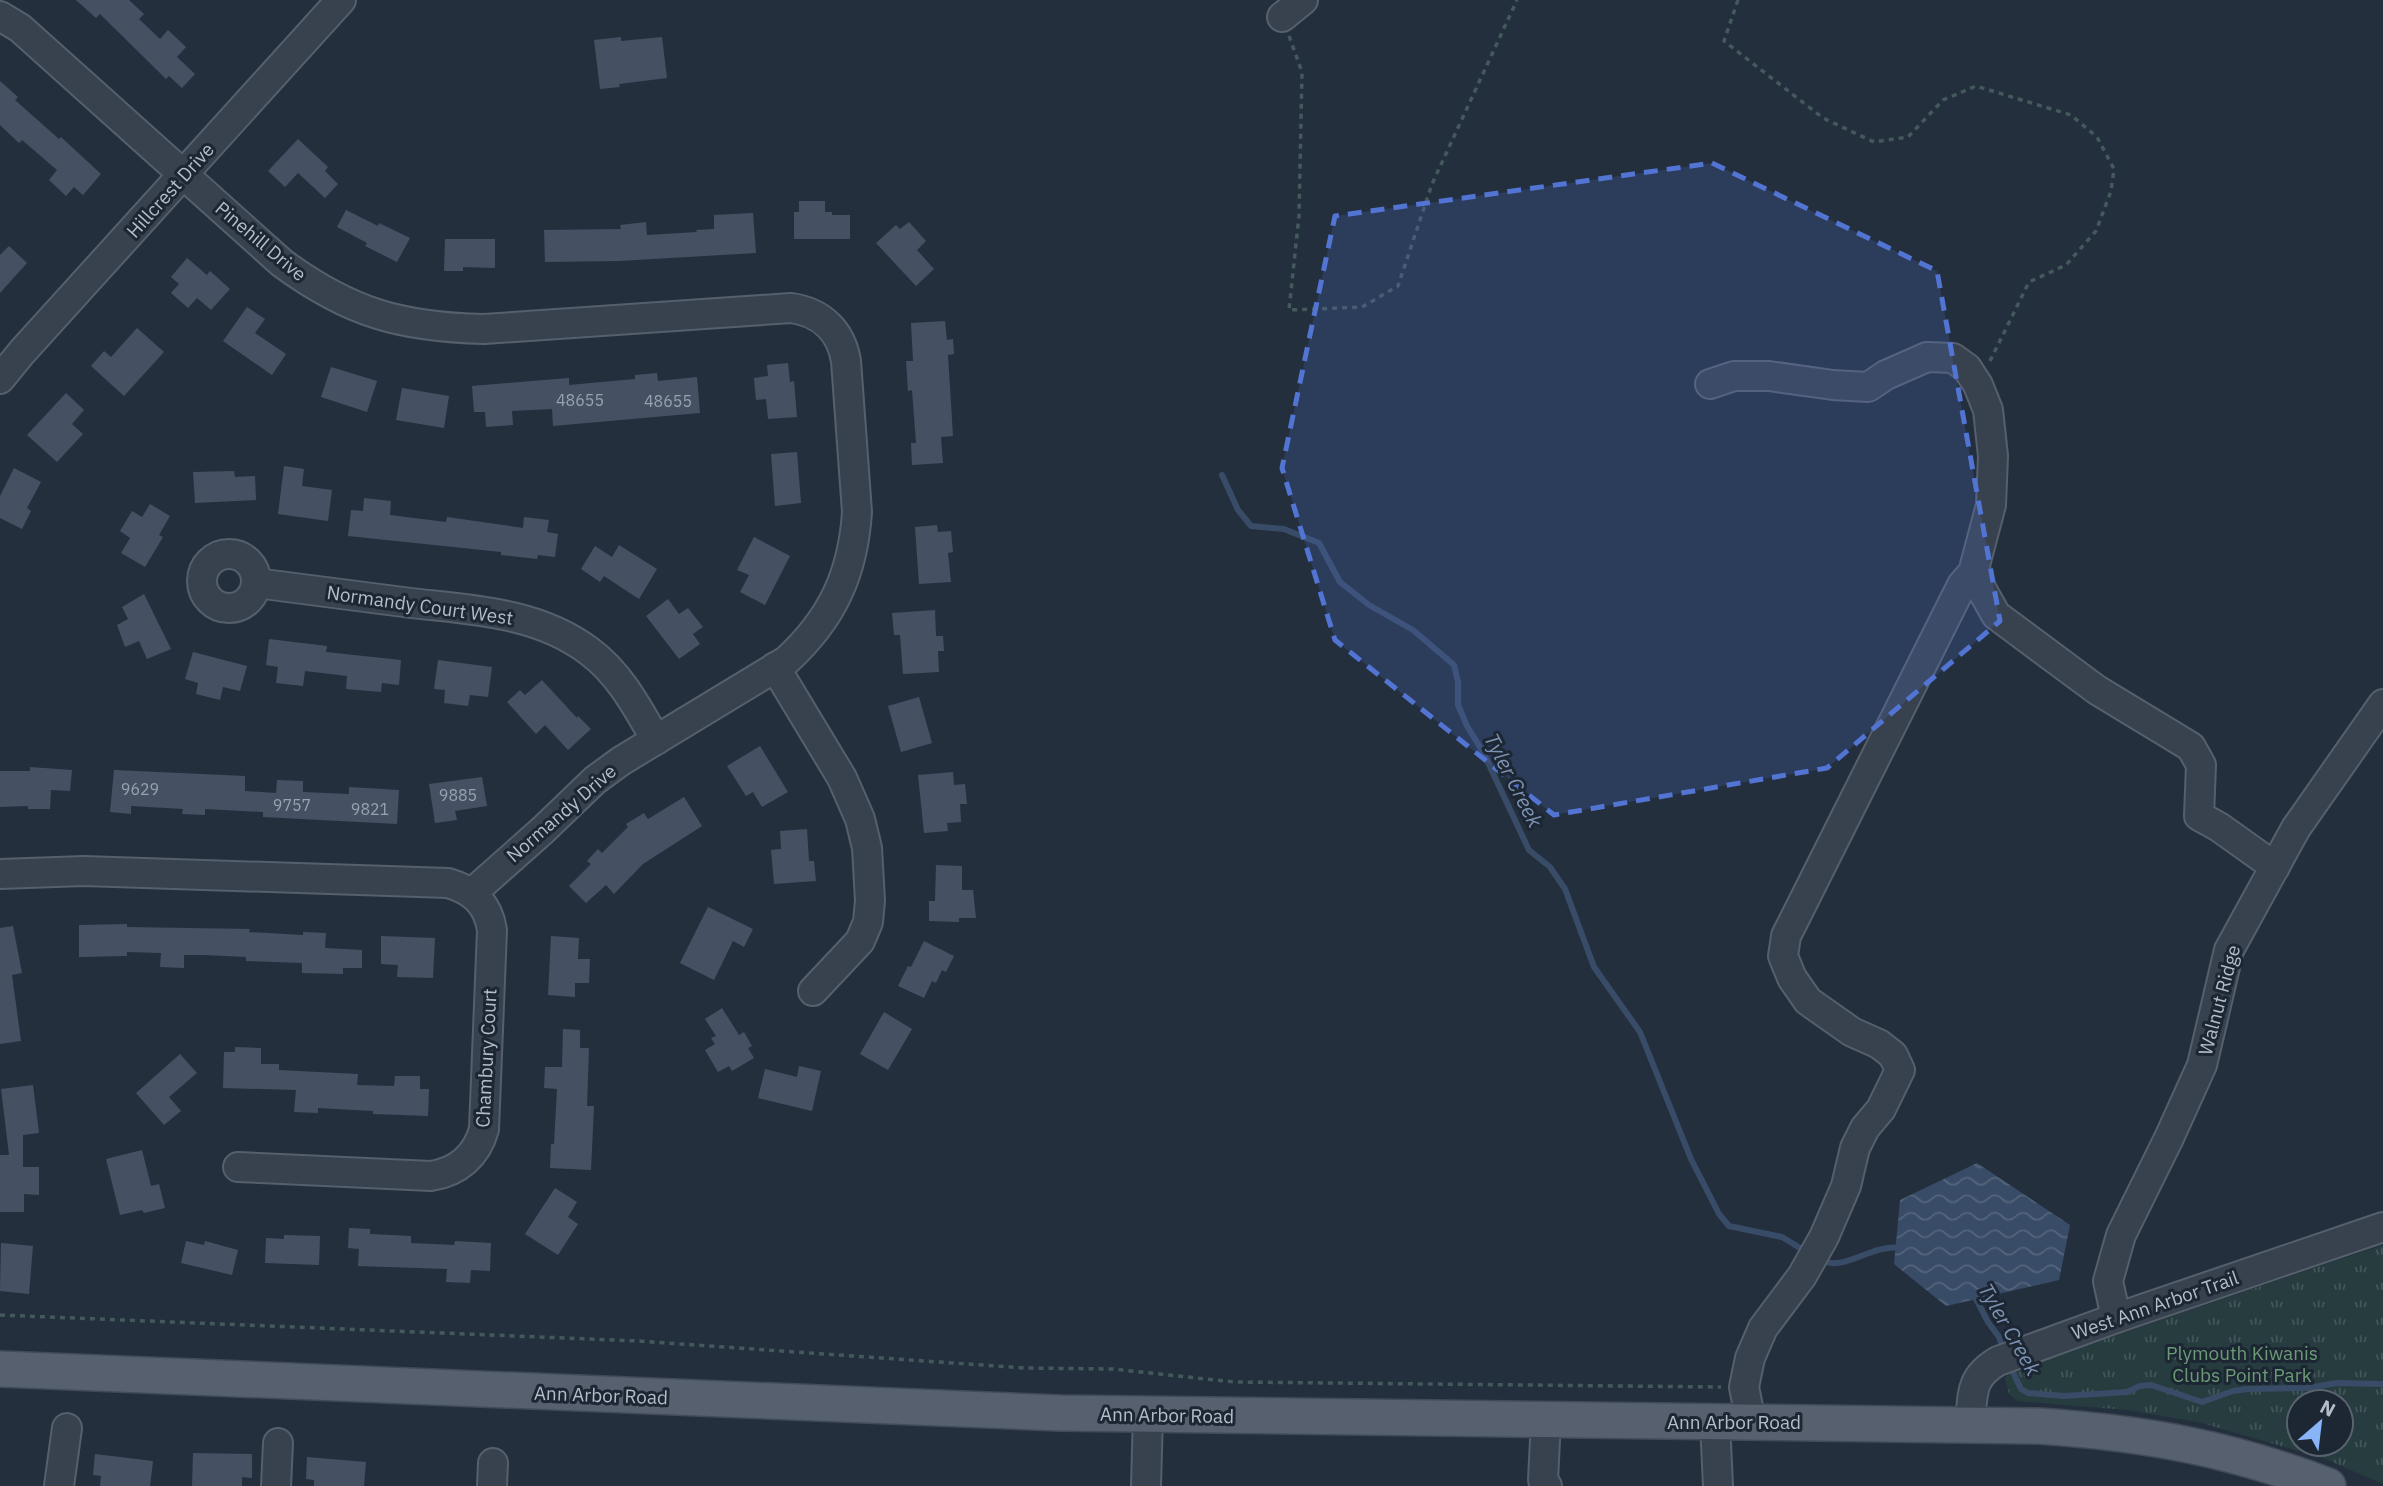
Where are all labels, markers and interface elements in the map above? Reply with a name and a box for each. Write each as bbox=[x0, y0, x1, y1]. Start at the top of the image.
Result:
street label: Hillcrest Drive bbox=[121, 138, 219, 242]
street label: Pinehill Drive bbox=[210, 196, 312, 286]
house number: 48655 bbox=[556, 390, 604, 410]
house number: 48655 bbox=[644, 391, 692, 411]
street label: Normandy Court West bbox=[325, 580, 515, 630]
water label: Tyler Creek bbox=[1478, 728, 1550, 833]
street label: Normandy Drive bbox=[501, 759, 621, 867]
house number: 9629 bbox=[121, 779, 159, 799]
house number: 9885 bbox=[439, 785, 477, 805]
house number: 9757 bbox=[273, 795, 311, 815]
house number: 9821 bbox=[351, 799, 389, 819]
street label: Walnut Ridge bbox=[2193, 942, 2245, 1058]
street label: Chambury Court bbox=[470, 988, 502, 1128]
street label: West Ann Arbor Trail bbox=[2068, 1265, 2242, 1345]
water label: Tyler Creek bbox=[1972, 1278, 2048, 1381]
park label: Plymouth Kiwanis Clubs Point Park bbox=[2166, 1341, 2318, 1387]
street label: Ann Arbor Road bbox=[534, 1381, 668, 1409]
north arrow bbox=[2285, 1388, 2355, 1458]
text: N bbox=[2316, 1394, 2340, 1422]
street label: Ann Arbor Road bbox=[1100, 1402, 1234, 1428]
street label: Ann Arbor Road bbox=[1667, 1410, 1801, 1434]

